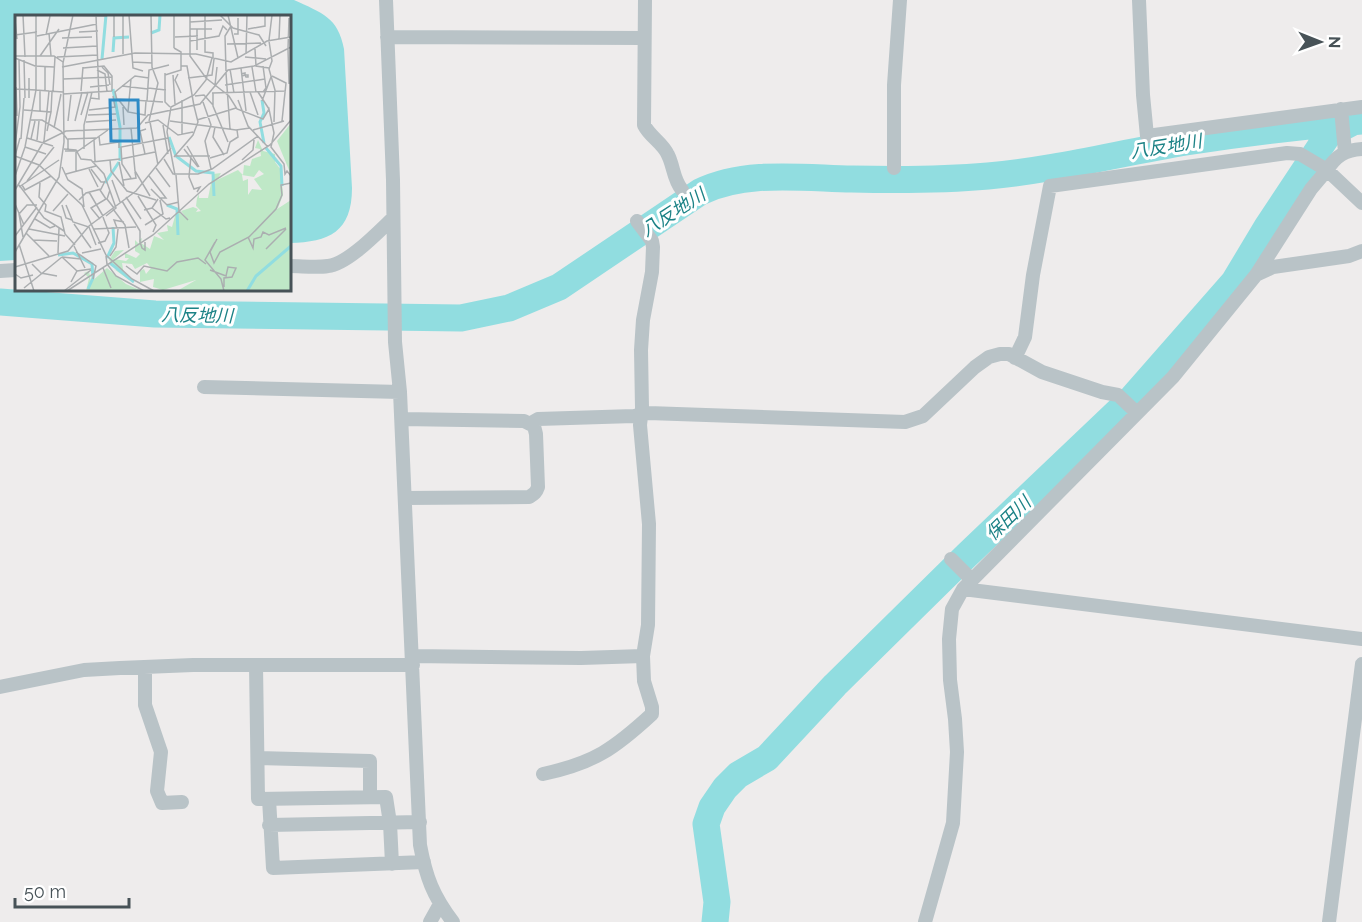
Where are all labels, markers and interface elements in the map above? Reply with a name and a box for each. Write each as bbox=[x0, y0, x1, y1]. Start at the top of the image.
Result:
north arrow bbox=[1290, 12, 1350, 72]
inset map bbox=[15, 15, 291, 291]
text: N bbox=[1325, 36, 1344, 49]
water label: 八反地川 bbox=[1129, 130, 1205, 162]
water label: 八反地川 bbox=[637, 182, 711, 240]
water label: 八反地川 bbox=[161, 304, 235, 326]
water label: 保田川 bbox=[981, 490, 1036, 544]
scale bar bbox=[15, 871, 129, 909]
text: 50 m bbox=[24, 881, 66, 902]

